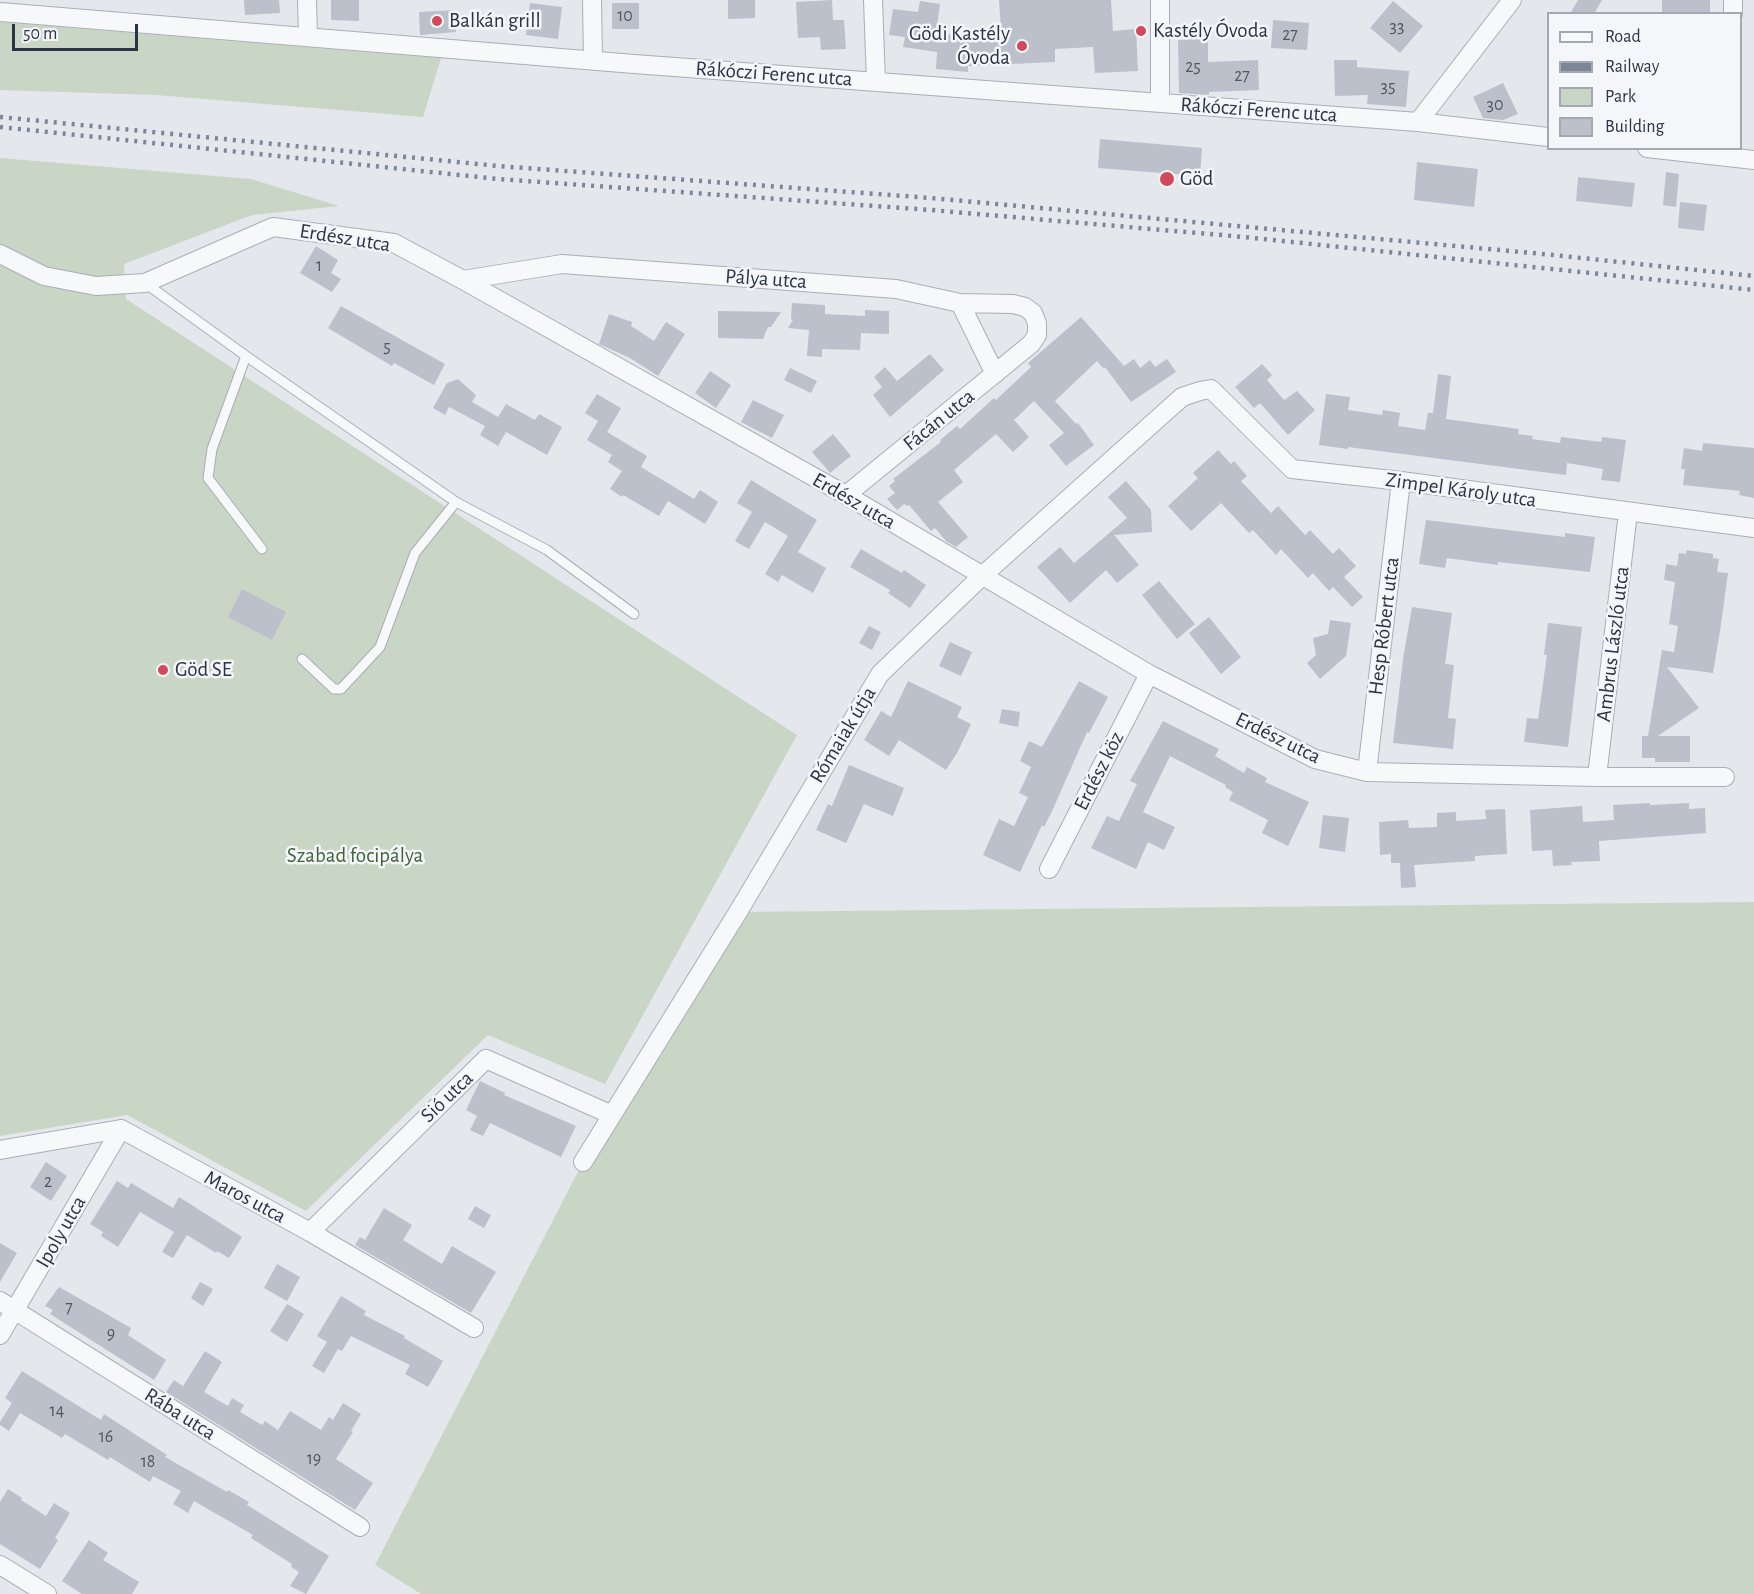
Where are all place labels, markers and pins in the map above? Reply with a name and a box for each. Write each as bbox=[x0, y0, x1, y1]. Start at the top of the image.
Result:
place label: Balkán grill bbox=[449, 8, 541, 34]
marker: Balkán grill bbox=[430, 14, 444, 28]
place label: Kastély Óvoda bbox=[1153, 18, 1268, 44]
place label: Gödi Kastély Óvoda bbox=[909, 21, 1010, 71]
marker: Kastély Óvoda bbox=[1134, 24, 1148, 38]
marker: Gödi Kastély Óvoda bbox=[1015, 39, 1029, 53]
place label: Göd bbox=[1180, 166, 1213, 192]
marker: Göd bbox=[1158, 170, 1176, 188]
place label: Göd SE bbox=[175, 657, 232, 683]
marker: Göd SE bbox=[156, 663, 170, 677]

